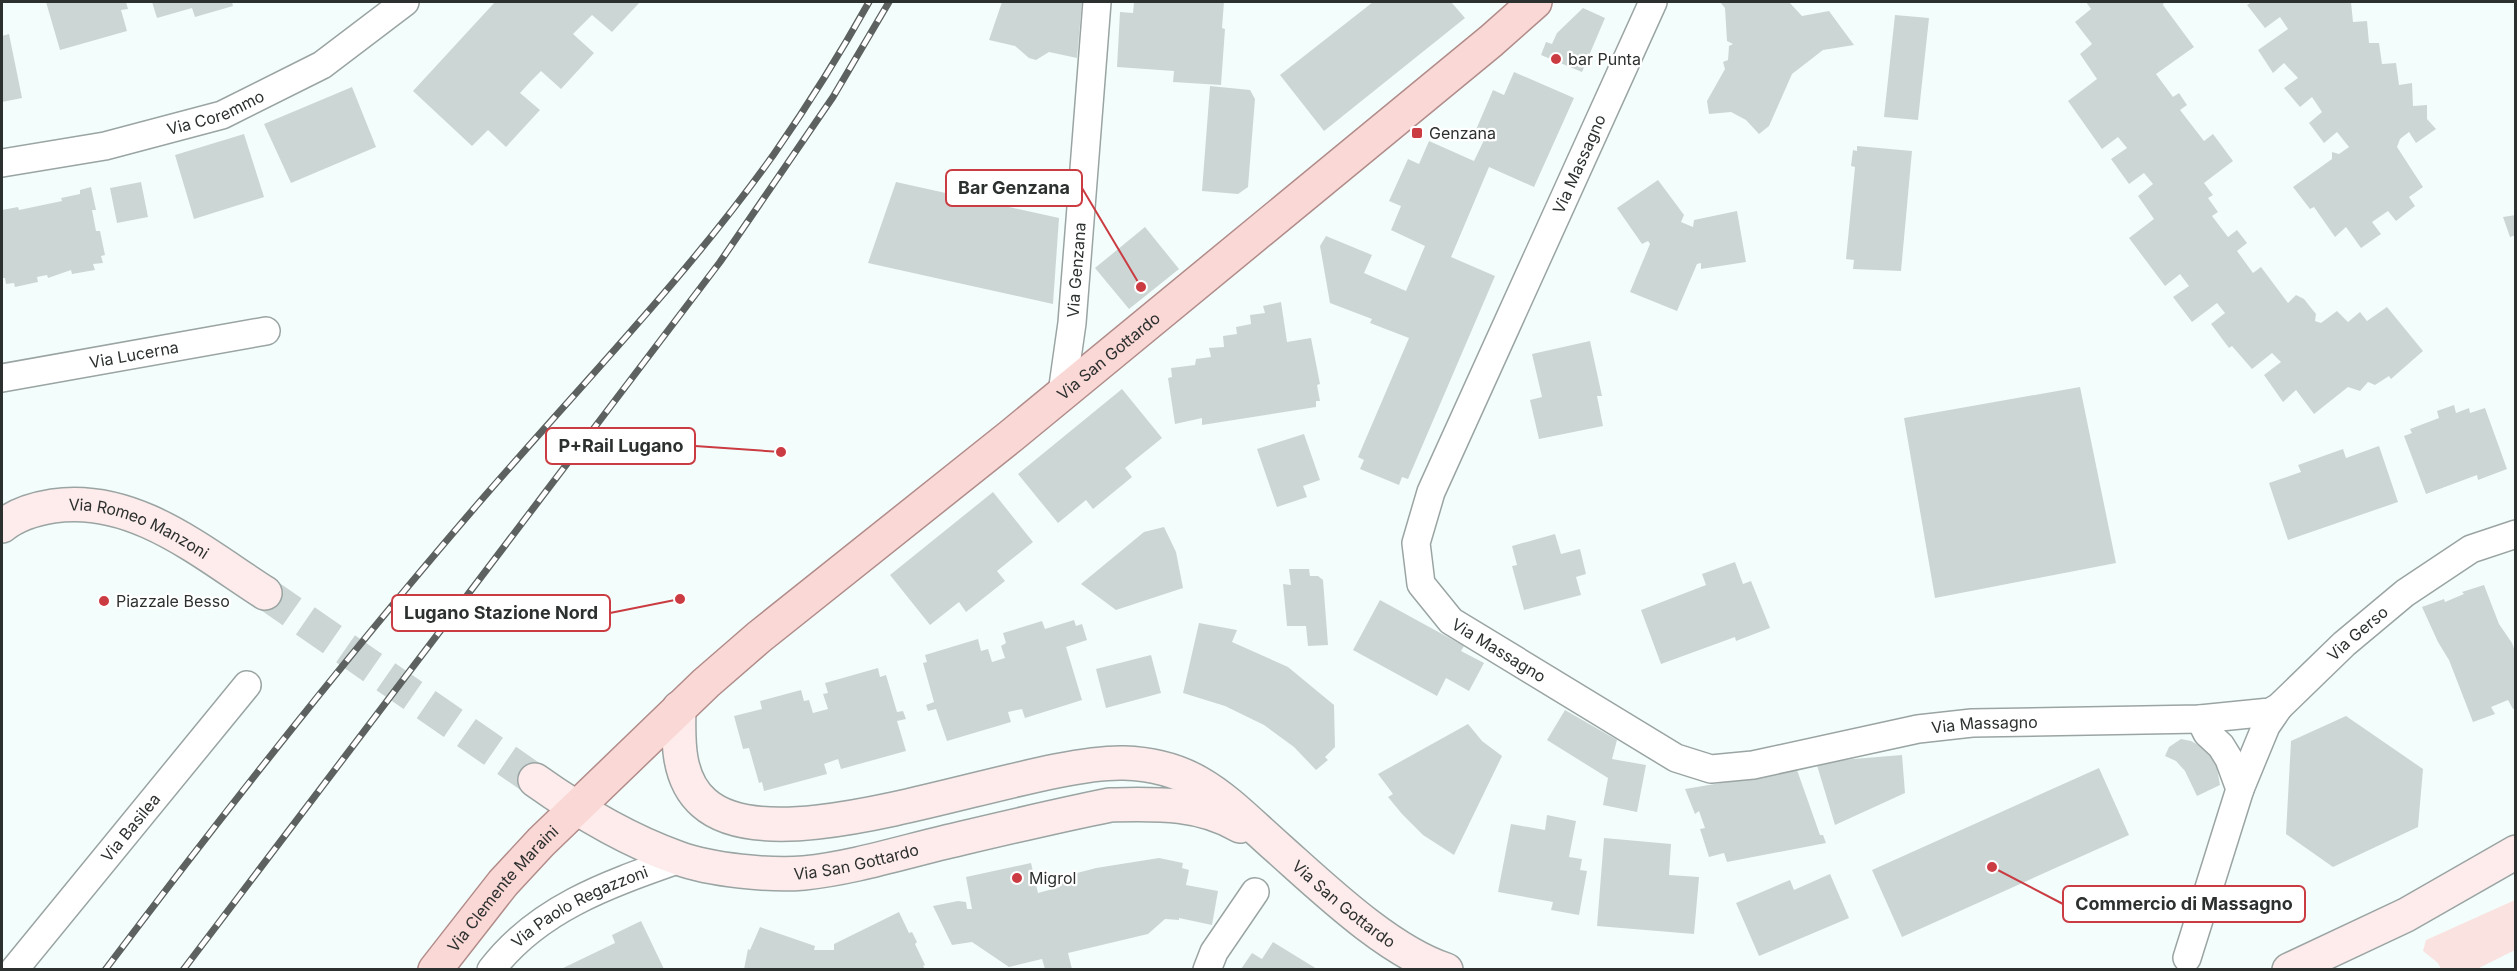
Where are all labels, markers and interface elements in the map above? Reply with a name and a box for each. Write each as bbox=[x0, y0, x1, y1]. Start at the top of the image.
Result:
place label: bar Punta bbox=[1568, 49, 1641, 69]
marker: bar Punta bbox=[1549, 52, 1563, 66]
street label: Via Coremmo bbox=[165, 86, 267, 139]
street label: Via Massagno bbox=[1548, 111, 1610, 217]
place label: Genzana bbox=[1429, 123, 1496, 143]
marker: Genzana bbox=[1410, 126, 1424, 140]
callout: Bar Genzana bbox=[946, 170, 1082, 206]
text: Bar Genzana bbox=[958, 177, 1070, 198]
street label: Via Genzana bbox=[1062, 222, 1090, 318]
street label: Via San Gottardo bbox=[1053, 308, 1164, 404]
street label: Via Lucerna bbox=[88, 337, 180, 372]
callout: P+Rail Lugano bbox=[546, 428, 695, 464]
text: P+Rail Lugano bbox=[558, 435, 684, 456]
street label: Via Romeo Manzoni bbox=[69, 494, 213, 563]
place label: Piazzale Besso bbox=[116, 591, 230, 611]
marker: Piazzale Besso bbox=[97, 594, 111, 608]
callout: Lugano Stazione Nord bbox=[392, 595, 610, 631]
text: Lugano Stazione Nord bbox=[404, 602, 598, 623]
street label: Via Gerso bbox=[2323, 602, 2392, 665]
street label: Via Massagno bbox=[1448, 614, 1550, 686]
street label: Via Massagno bbox=[1930, 712, 2038, 737]
street label: Via Basilea bbox=[97, 789, 164, 866]
street label: Via Clemente Maraini bbox=[443, 821, 562, 956]
street label: Via San Gottardo bbox=[793, 839, 921, 884]
street label: Via San Gottardo bbox=[1288, 856, 1399, 952]
street label: Via Paolo Regazzoni bbox=[507, 861, 651, 952]
place label: Migrol bbox=[1029, 868, 1076, 888]
marker: Migrol bbox=[1010, 871, 1024, 885]
callout: Commercio di Massagno bbox=[2063, 886, 2305, 922]
text: Commercio di Massagno bbox=[2075, 893, 2293, 914]

